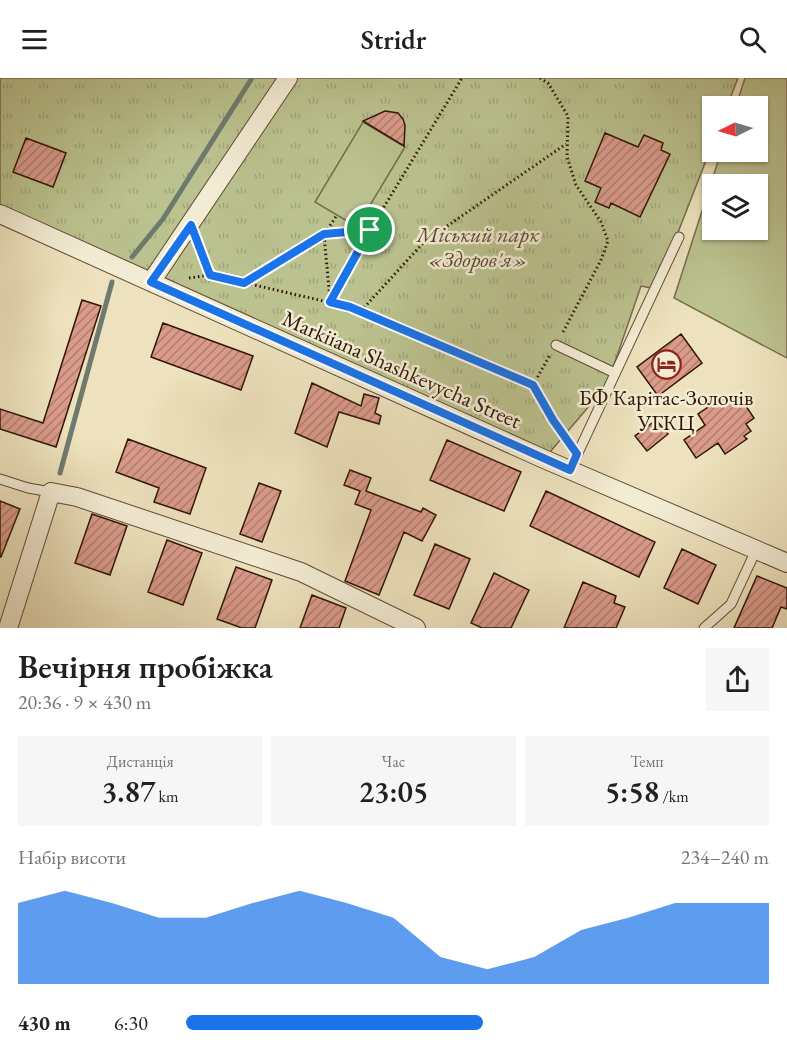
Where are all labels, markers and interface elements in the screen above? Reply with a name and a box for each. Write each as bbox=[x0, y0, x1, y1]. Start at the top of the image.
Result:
text: Stridr bbox=[361, 22, 426, 57]
icon: menu bbox=[18, 23, 51, 56]
icon: search bbox=[736, 23, 769, 56]
north arrow bbox=[702, 96, 768, 162]
map controls bbox=[702, 96, 768, 240]
button: layers bbox=[702, 174, 768, 240]
pin bbox=[344, 204, 395, 255]
icon: arrive bbox=[353, 213, 386, 246]
park label: Міський парк «Здоров'я» bbox=[415, 220, 540, 274]
street label: Markiiana Shashkevycha Street bbox=[278, 304, 526, 435]
hotel icon: БФ Карітас-Золочів УГКЦ bbox=[650, 349, 682, 381]
place label: БФ Карітас-Золочів УГКЦ bbox=[579, 383, 753, 437]
text: Вечірня пробіжка bbox=[18, 645, 273, 688]
button: share bbox=[706, 648, 769, 711]
text: 20:36 · 9 × 430 m bbox=[18, 689, 151, 715]
text: Дистанція bbox=[107, 751, 174, 772]
text: Час bbox=[382, 751, 405, 772]
text: Темп bbox=[630, 751, 663, 772]
text: 3.87 bbox=[102, 772, 155, 811]
text: 23:05 bbox=[359, 772, 428, 811]
text: 5:58 bbox=[605, 772, 659, 811]
text: km bbox=[155, 786, 178, 807]
text: /km bbox=[659, 786, 689, 807]
text: Набір висоти bbox=[18, 844, 126, 870]
text: 234–240 m bbox=[681, 844, 769, 870]
text: 430 m bbox=[18, 1010, 71, 1036]
text: 6:30 bbox=[114, 1010, 148, 1036]

